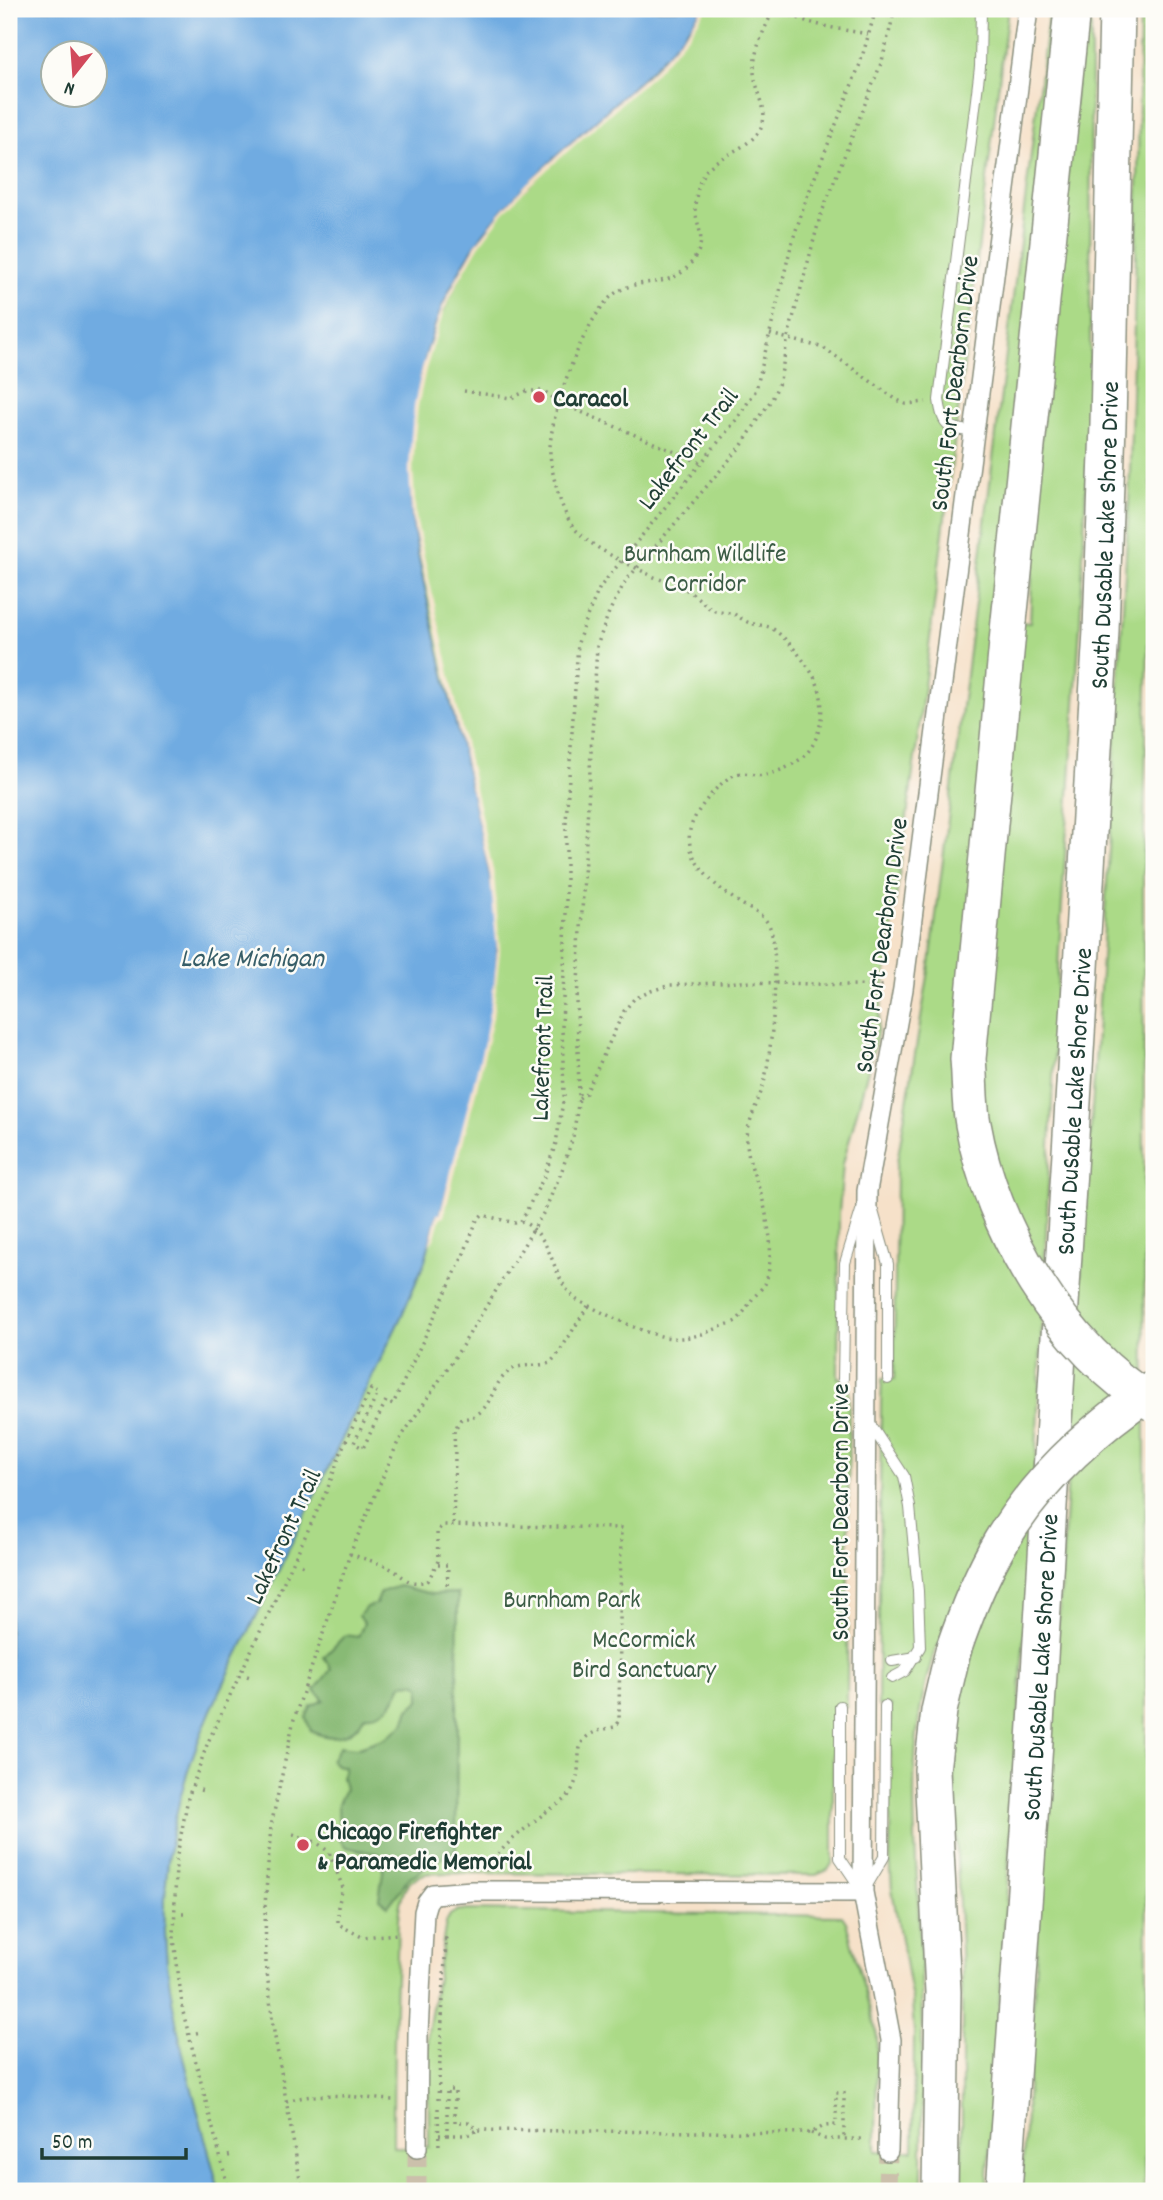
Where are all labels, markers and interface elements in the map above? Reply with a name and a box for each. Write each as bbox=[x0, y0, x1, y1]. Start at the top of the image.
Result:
north arrow bbox=[38, 38, 108, 108]
text: N bbox=[62, 73, 78, 101]
street label: South Fort Dearborn Drive bbox=[922, 253, 991, 513]
street label: Lakefront Trail bbox=[630, 381, 749, 519]
street label: South DuSable Lake Shore Drive bbox=[1083, 381, 1131, 690]
place label: Caracol bbox=[553, 382, 629, 419]
marker: Caracol bbox=[531, 389, 547, 405]
park label: Burnham Wildlife Corridor bbox=[624, 537, 786, 604]
street label: South Fort Dearborn Drive bbox=[847, 816, 920, 1075]
water label: Lake Michigan bbox=[180, 941, 325, 981]
street label: South DuSable Lake Shore Drive bbox=[1049, 947, 1104, 1256]
street label: Lakefront Trail bbox=[523, 974, 566, 1122]
street label: South Fort Dearborn Drive bbox=[824, 1383, 861, 1641]
street label: Lakefront Trail bbox=[238, 1463, 333, 1611]
street label: South DuSable Lake Shore Drive bbox=[1015, 1513, 1071, 1822]
park label: Burnham Park bbox=[503, 1583, 641, 1620]
park label: McCormick Bird Sanctuary bbox=[572, 1623, 717, 1690]
place label: Chicago Firefighter & Paramedic Memorial bbox=[317, 1815, 533, 1882]
marker: Chicago Firefighter & Paramedic Memorial bbox=[295, 1837, 311, 1853]
scale bar bbox=[42, 2116, 186, 2160]
text: 50 m bbox=[52, 2129, 92, 2159]

